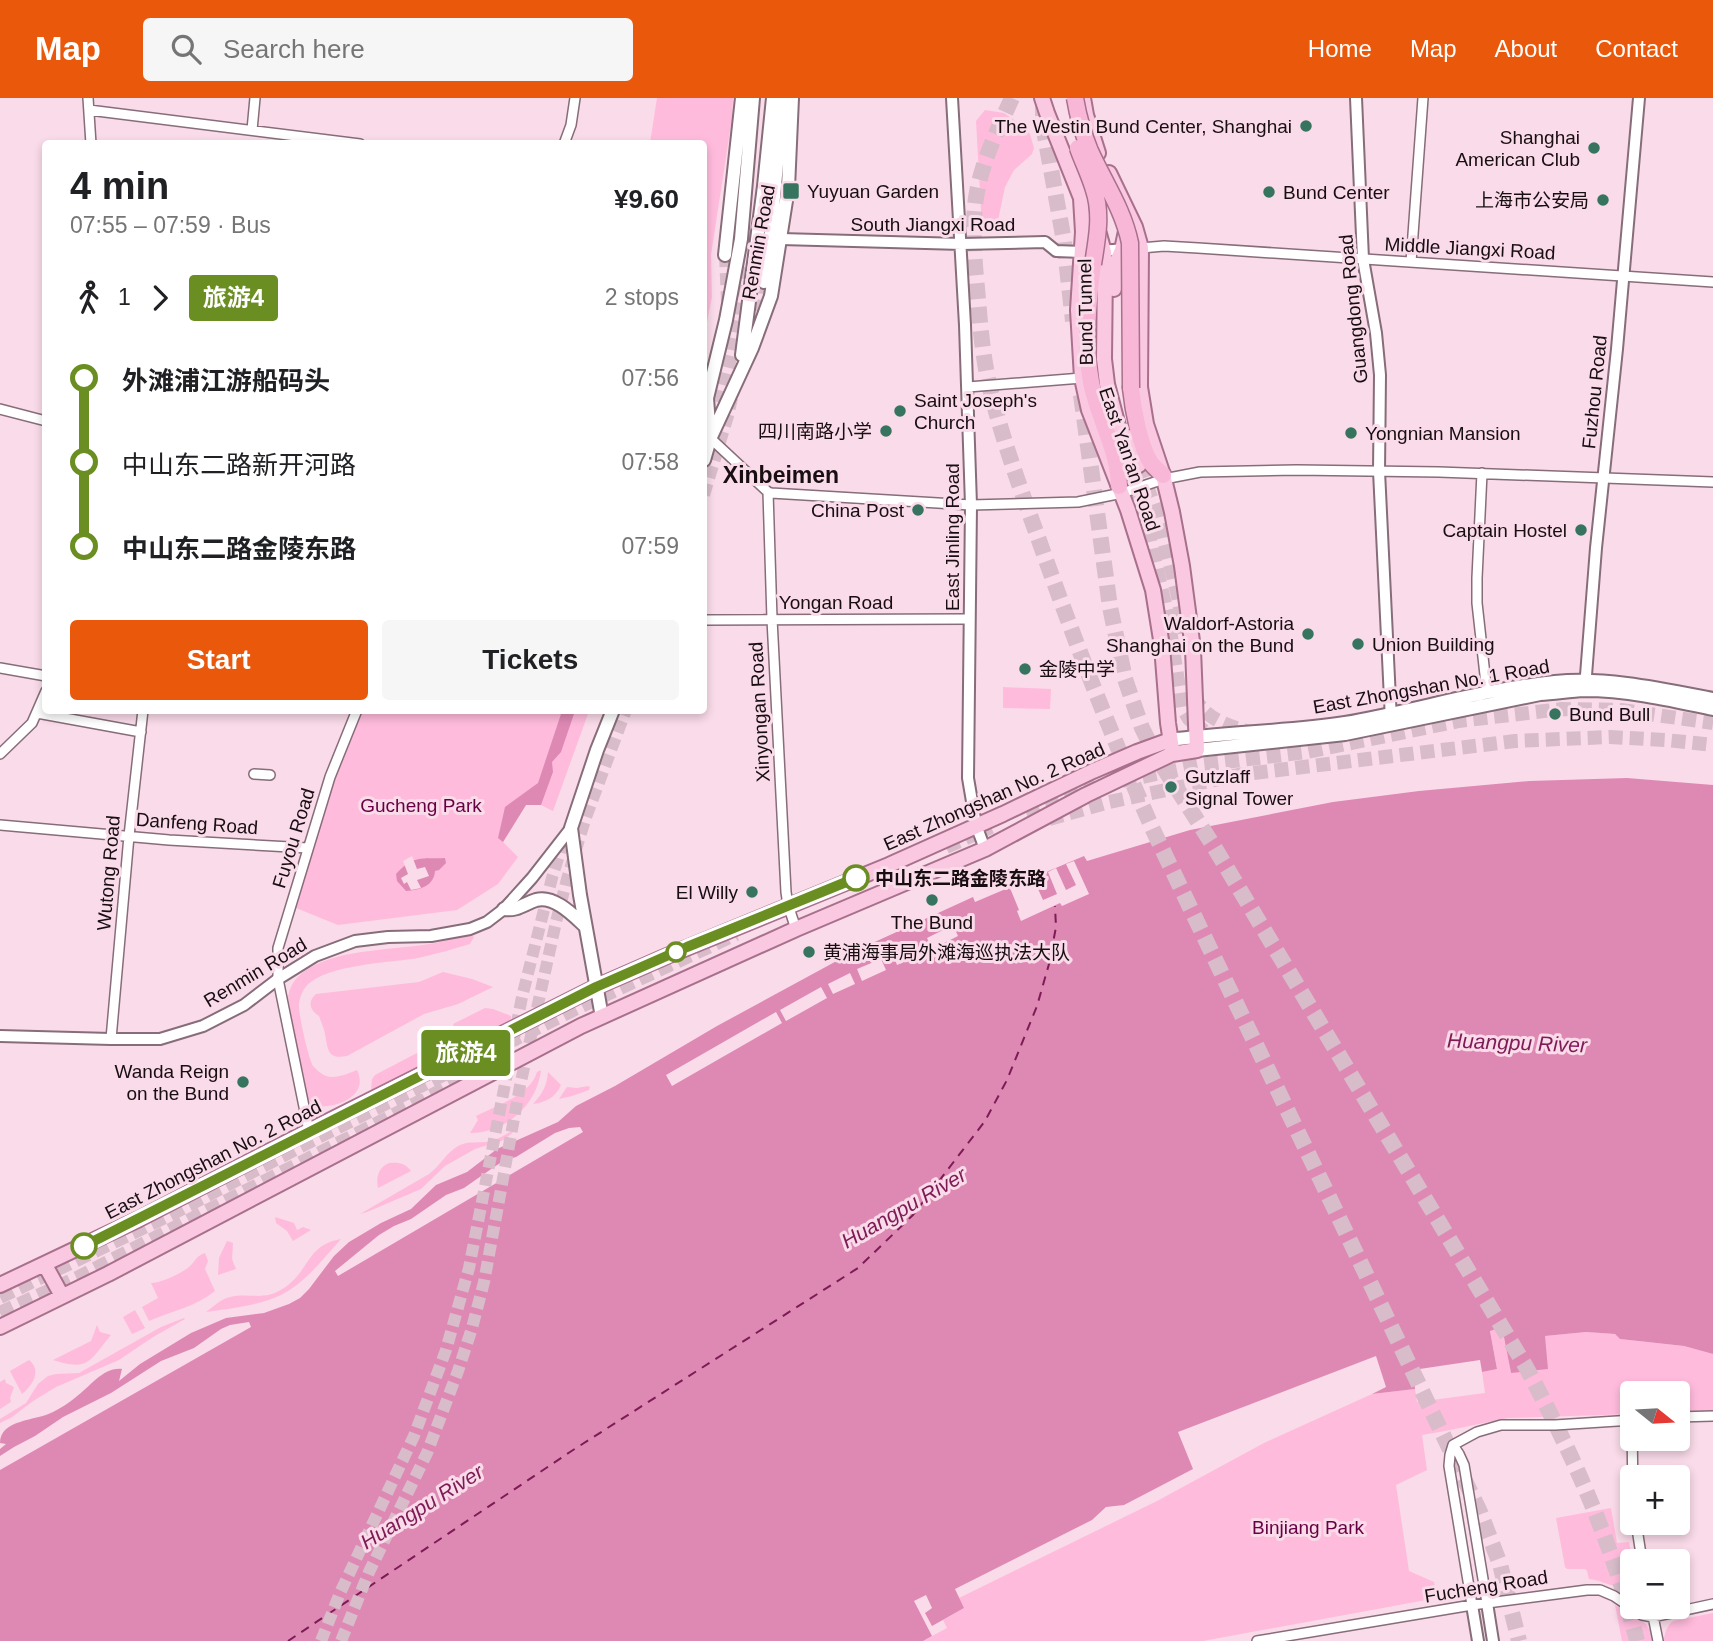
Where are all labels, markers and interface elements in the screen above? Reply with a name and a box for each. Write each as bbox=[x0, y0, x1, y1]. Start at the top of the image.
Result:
search box bbox=[143, 18, 633, 81]
text: Map bbox=[35, 30, 101, 67]
icon: search bbox=[167, 30, 205, 68]
text: Search here bbox=[223, 34, 365, 64]
text: Home bbox=[1308, 35, 1372, 62]
text: Map bbox=[1410, 35, 1457, 62]
text: About bbox=[1495, 35, 1557, 62]
text: Contact bbox=[1595, 35, 1678, 62]
place label: The Westin Bund Center, Shanghai bbox=[994, 116, 1292, 137]
marker: The Westin Bund Center, Shanghai bbox=[1298, 118, 1314, 134]
place label: Shanghai American Club bbox=[1455, 127, 1580, 170]
marker: Shanghai American Club bbox=[1586, 140, 1602, 156]
text: 4 min bbox=[70, 165, 169, 207]
marker: Yuyuan Garden bbox=[781, 181, 801, 201]
place label: Yuyuan Garden bbox=[807, 181, 939, 202]
place label: Bund Center bbox=[1283, 182, 1390, 203]
street label: Renmin Road bbox=[738, 183, 779, 301]
text: ¥9.60 bbox=[614, 184, 679, 214]
marker: Bund Center bbox=[1261, 184, 1277, 200]
place label: 上海市公安局 bbox=[1475, 190, 1589, 211]
marker: 上海市公安局 bbox=[1595, 192, 1611, 208]
text: 07:55 – 07:59 · Bus bbox=[70, 212, 271, 238]
street label: South Jiangxi Road bbox=[851, 214, 1015, 235]
street label: Guangdong Road bbox=[1335, 233, 1372, 385]
street label: Middle Jiangxi Road bbox=[1384, 234, 1556, 263]
street label: Bund Tunnel bbox=[1074, 258, 1097, 366]
icon: walk bbox=[70, 279, 108, 317]
icon: forward bbox=[141, 279, 179, 317]
text: 1 bbox=[118, 284, 131, 310]
text: 旅游4 bbox=[203, 284, 264, 311]
text: 2 stops bbox=[605, 284, 679, 310]
street label: Fuzhou Road bbox=[1578, 334, 1611, 450]
text: 07:56 bbox=[621, 365, 679, 391]
text: 外滩浦江游船码头 bbox=[122, 366, 330, 396]
street label: East Yan'an Road bbox=[1095, 384, 1164, 534]
place label: Saint Joseph's Church bbox=[914, 390, 1037, 433]
marker: Saint Joseph's Church bbox=[892, 403, 908, 419]
place label: 四川南路小学 bbox=[758, 421, 872, 442]
marker: 四川南路小学 bbox=[878, 423, 894, 439]
place label: Yongnian Mansion bbox=[1365, 423, 1521, 444]
marker: Yongnian Mansion bbox=[1343, 425, 1359, 441]
text: 07:58 bbox=[621, 449, 679, 475]
text: 中山东二路新开河路 bbox=[122, 450, 356, 480]
district label: Xinbeimen bbox=[723, 462, 839, 488]
street label: East Jinling Road bbox=[942, 463, 963, 611]
place label: China Post bbox=[811, 500, 905, 521]
marker: China Post bbox=[910, 502, 926, 518]
place label: Captain Hostel bbox=[1442, 520, 1567, 541]
marker: Captain Hostel bbox=[1573, 522, 1589, 538]
text: 07:59 bbox=[621, 533, 679, 559]
text: 中山东二路金陵东路 bbox=[122, 534, 356, 564]
street label: Yongan Road bbox=[779, 592, 893, 613]
place label: Waldorf-Astoria Shanghai on the Bund bbox=[1106, 613, 1294, 656]
button: Start bbox=[70, 620, 368, 700]
button: Tickets bbox=[382, 620, 679, 700]
marker: Waldorf-Astoria Shanghai on the Bund bbox=[1300, 626, 1316, 642]
place label: Union Building bbox=[1372, 634, 1495, 655]
marker: Union Building bbox=[1350, 636, 1366, 652]
street label: Xinyongan Road bbox=[745, 641, 774, 783]
street label: East Zhongshan No. 1 Road bbox=[1311, 655, 1551, 718]
place label: 金陵中学 bbox=[1039, 659, 1115, 680]
marker: 金陵中学 bbox=[1017, 661, 1033, 677]
place label: Bund Bull bbox=[1569, 704, 1650, 725]
marker: Bund Bull bbox=[1547, 706, 1563, 722]
street label: East Zhongshan No. 2 Road bbox=[880, 738, 1108, 855]
place label: Gutzlaff Signal Tower bbox=[1185, 766, 1294, 809]
marker: Gutzlaff Signal Tower bbox=[1163, 779, 1179, 795]
street label: Fuyou Road bbox=[268, 786, 319, 891]
park label: Gucheng Park bbox=[360, 795, 482, 816]
street label: Danfeng Road bbox=[135, 809, 259, 838]
street label: Wutong Road bbox=[93, 814, 124, 932]
marker: 中山东二路金陵东路 bbox=[843, 865, 869, 891]
place label: 中山东二路金陵东路 bbox=[875, 868, 1046, 889]
place label: El Willy bbox=[676, 882, 738, 903]
marker: El Willy bbox=[744, 884, 760, 900]
marker: The Bund bbox=[924, 892, 940, 908]
place label: The Bund bbox=[891, 912, 973, 933]
street label: Renmin Road bbox=[200, 934, 310, 1011]
unlabelled marker bbox=[666, 942, 686, 962]
place label: 黄浦海事局外滩海巡执法大队 bbox=[823, 942, 1070, 963]
marker: 黄浦海事局外滩海巡执法大队 bbox=[801, 944, 817, 960]
water label: Huangpu River bbox=[1447, 1029, 1588, 1056]
line badge: 旅游4 bbox=[426, 1030, 506, 1076]
text: 旅游4 bbox=[435, 1039, 497, 1066]
place label: Wanda Reign on the Bund bbox=[115, 1061, 229, 1104]
marker: Wanda Reign on the Bund bbox=[235, 1074, 251, 1090]
street label: East Zhongshan No. 2 Road bbox=[102, 1096, 325, 1223]
water label: Huangpu River bbox=[837, 1162, 971, 1253]
unlabelled marker bbox=[71, 1233, 97, 1259]
north arrow bbox=[1620, 1381, 1690, 1451]
map controls bbox=[1620, 1381, 1690, 1619]
water label: Huangpu River bbox=[356, 1459, 488, 1553]
button: + bbox=[1620, 1465, 1690, 1535]
park label: Binjiang Park bbox=[1252, 1517, 1364, 1538]
button: − bbox=[1620, 1549, 1690, 1619]
street label: Fucheng Road bbox=[1423, 1566, 1549, 1607]

